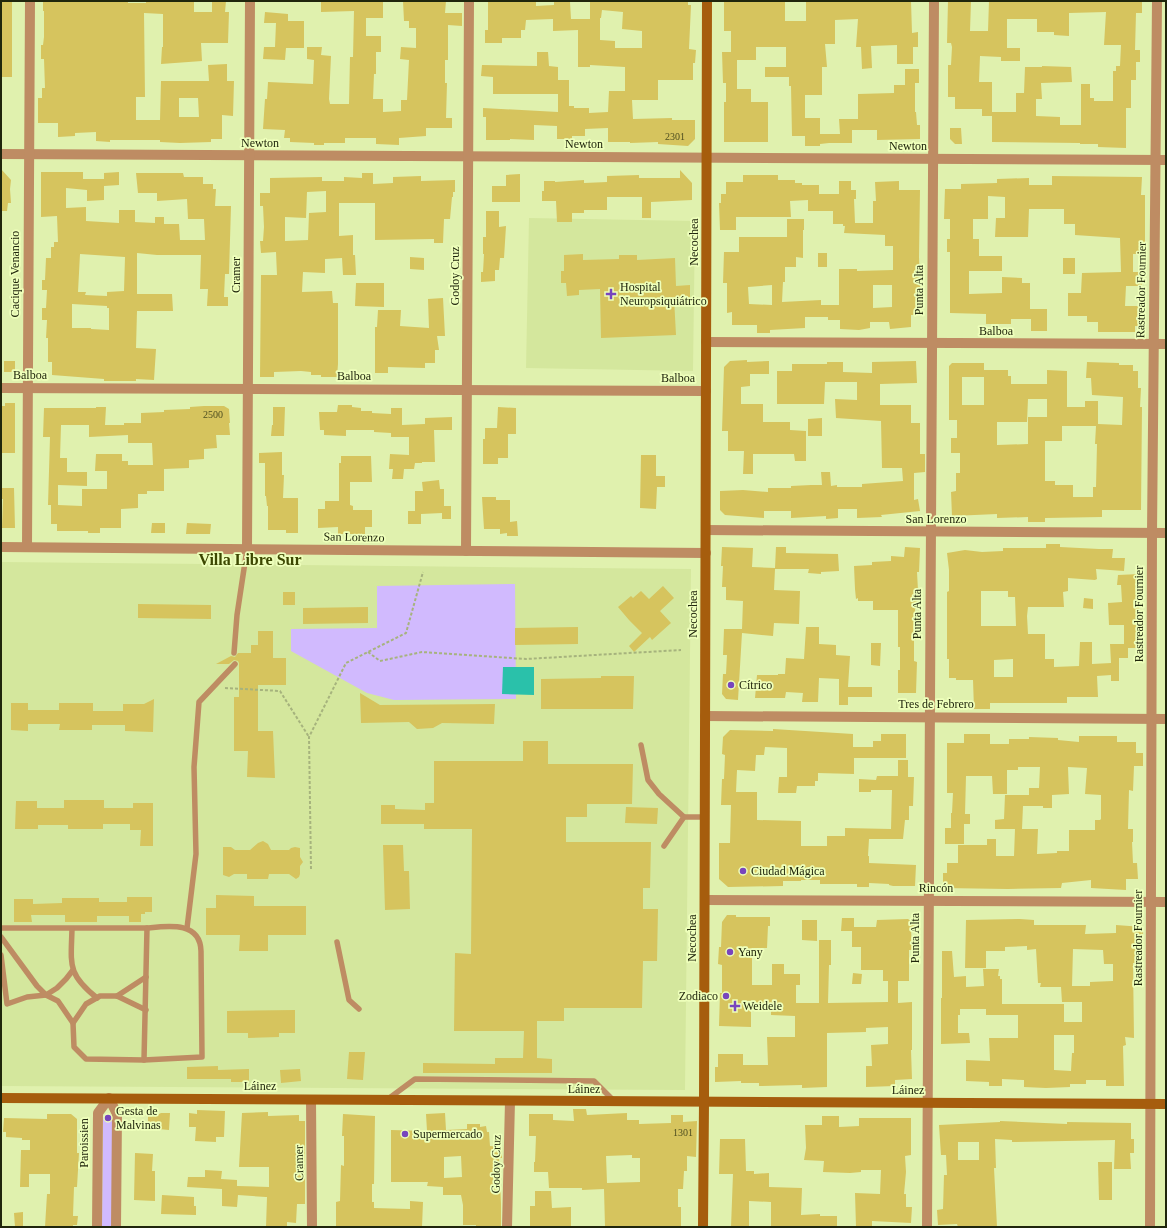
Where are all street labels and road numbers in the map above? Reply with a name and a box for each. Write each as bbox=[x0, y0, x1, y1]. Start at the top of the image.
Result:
street label: Newton bbox=[241, 136, 279, 150]
street label: Newton bbox=[565, 137, 603, 151]
street label: Newton bbox=[889, 139, 927, 153]
street label: Necochea bbox=[687, 218, 701, 266]
street label: Cacique Venancio bbox=[8, 231, 22, 317]
street label: Rastreador Fournier bbox=[1133, 242, 1149, 338]
street label: Godoy Cruz bbox=[448, 247, 462, 306]
street label: Cramer bbox=[229, 257, 243, 293]
street label: Punta Alta bbox=[912, 264, 926, 315]
street label: Balboa bbox=[979, 324, 1014, 338]
street label: Balboa bbox=[13, 368, 48, 382]
street label: Balboa bbox=[337, 369, 372, 383]
street label: Balboa bbox=[661, 371, 696, 385]
street label: San Lorenzo bbox=[906, 512, 966, 526]
street label: San Lorenzo bbox=[323, 529, 385, 545]
street label: Rastreador Fournier bbox=[1132, 566, 1146, 662]
street label: Punta Alta bbox=[910, 588, 924, 639]
street label: Necochea bbox=[686, 590, 700, 638]
street label: Tres de Febrero bbox=[898, 697, 974, 711]
street label: Rincón bbox=[919, 881, 953, 895]
street label: Rastreador Fournier bbox=[1131, 890, 1145, 986]
street label: Punta Alta bbox=[908, 912, 922, 963]
street label: Necochea bbox=[685, 914, 699, 962]
street label: Láinez bbox=[244, 1079, 276, 1093]
street label: Láinez bbox=[568, 1082, 600, 1096]
street label: Láinez bbox=[892, 1083, 924, 1097]
street label: Paroissien bbox=[77, 1118, 91, 1168]
street label: Godoy Cruz bbox=[488, 1134, 504, 1194]
street label: Cramer bbox=[292, 1145, 306, 1181]

